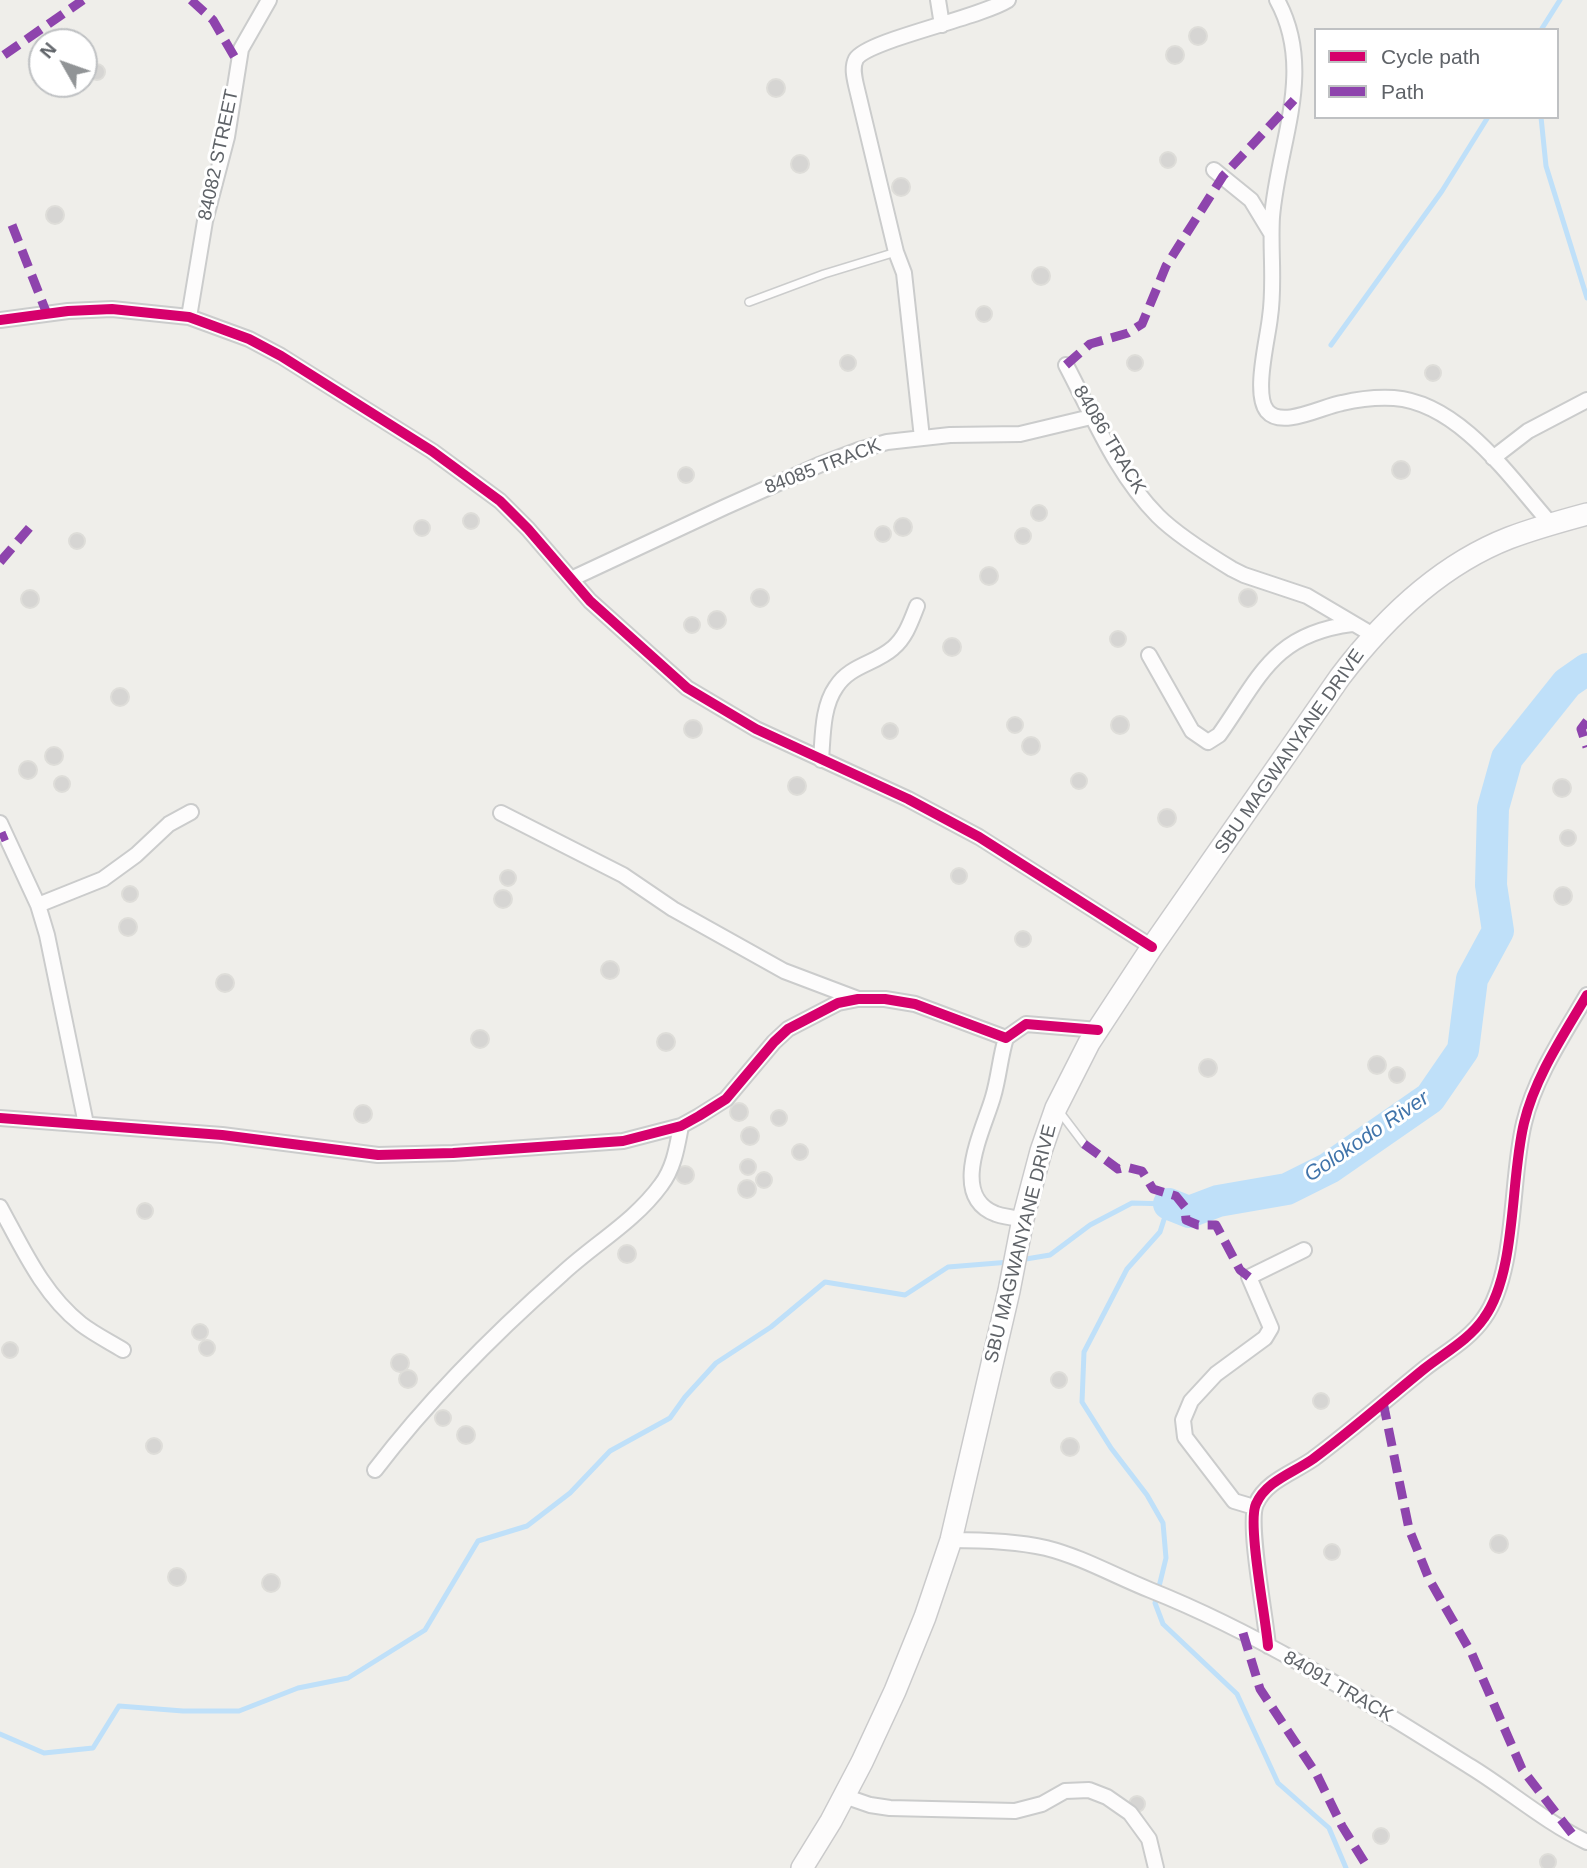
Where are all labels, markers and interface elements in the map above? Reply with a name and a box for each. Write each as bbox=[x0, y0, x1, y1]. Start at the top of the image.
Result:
north arrow bbox=[28, 28, 98, 98]
legend bbox=[1314, 28, 1559, 119]
text: N bbox=[36, 38, 61, 62]
text: Cycle path bbox=[1381, 45, 1480, 68]
text: Path bbox=[1381, 80, 1424, 103]
street label: 84082 STREET bbox=[194, 88, 244, 222]
street label: 84086 TRACK bbox=[1068, 382, 1150, 498]
street label: 84085 TRACK bbox=[762, 434, 884, 500]
street label: SBU MAGWANYANE DRIVE bbox=[1210, 645, 1370, 859]
water label: Golokodo River bbox=[1300, 1086, 1434, 1188]
street label: SBU MAGWANYANE DRIVE bbox=[980, 1122, 1062, 1366]
street label: 84091 TRACK bbox=[1279, 1647, 1397, 1727]

